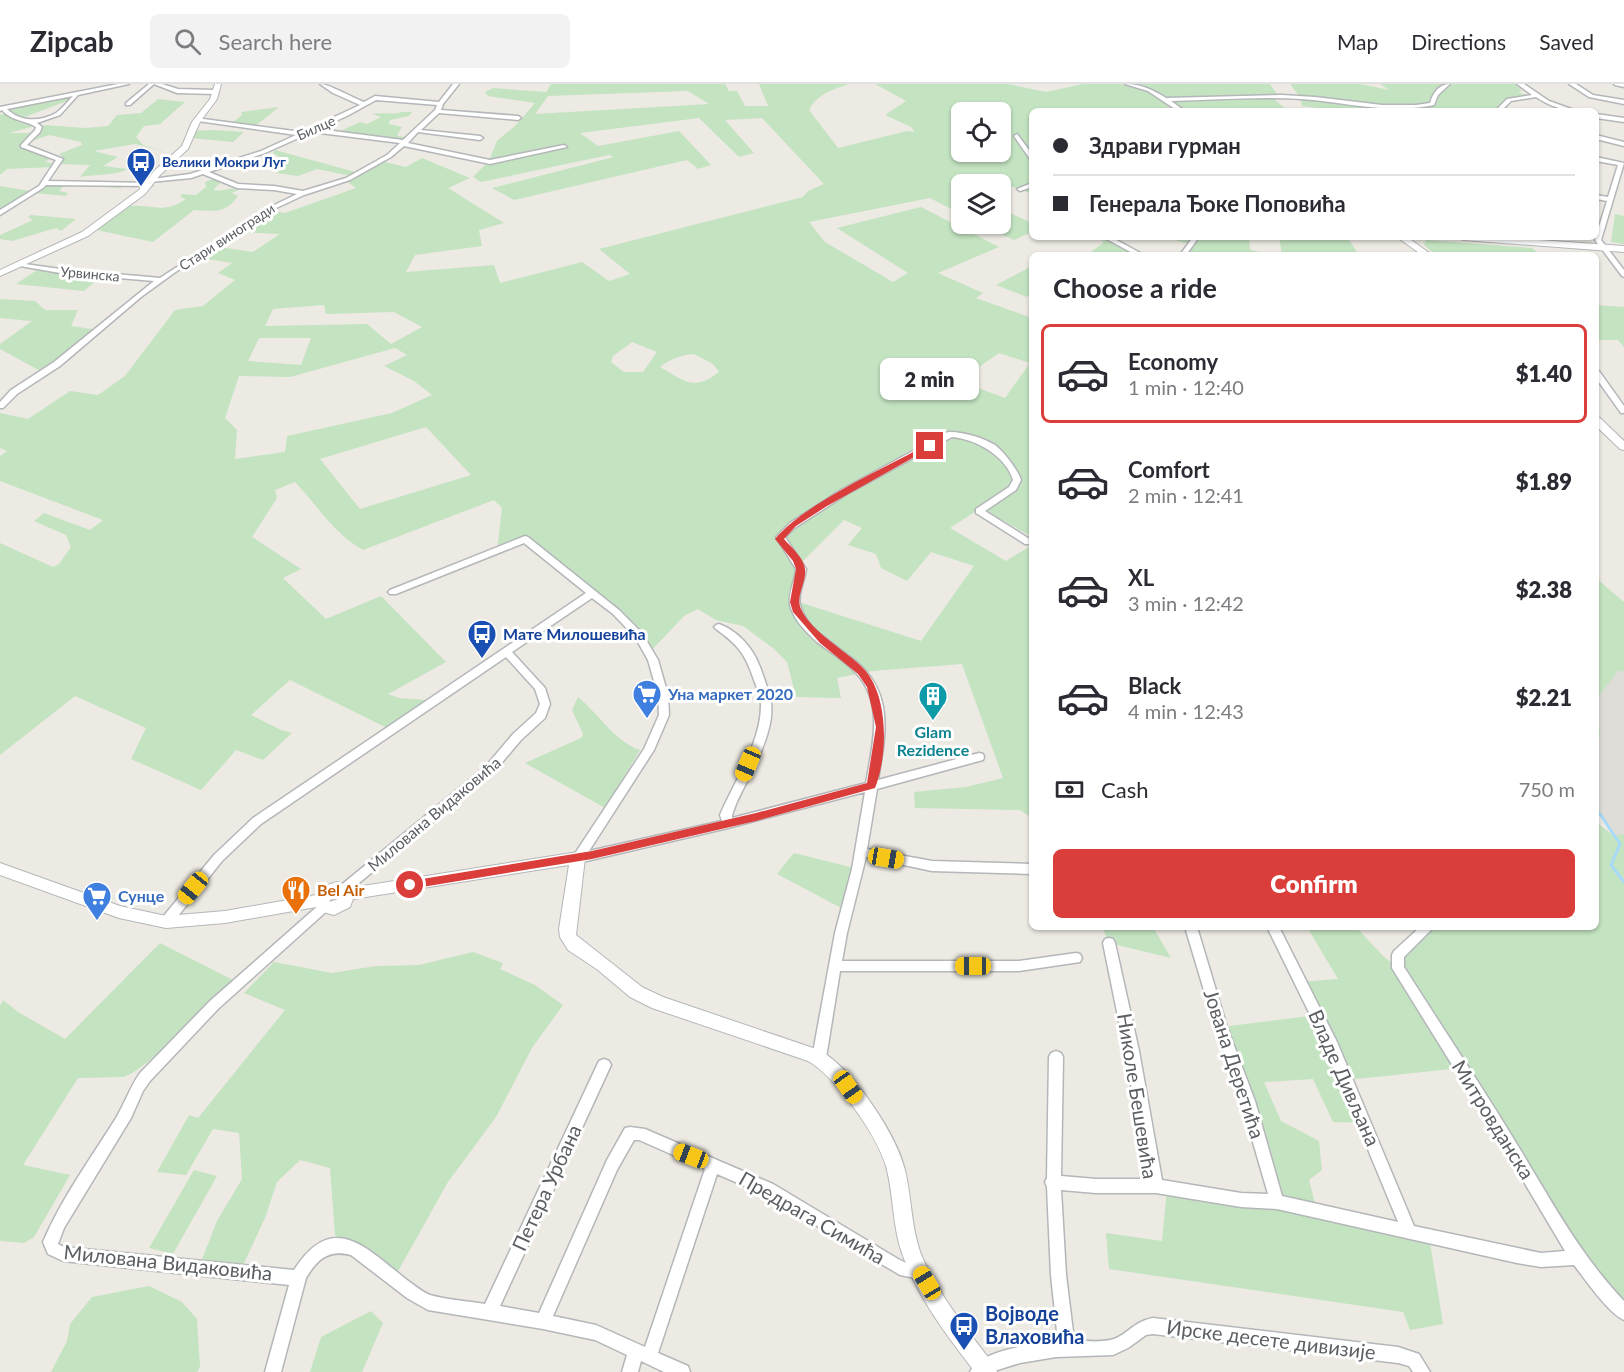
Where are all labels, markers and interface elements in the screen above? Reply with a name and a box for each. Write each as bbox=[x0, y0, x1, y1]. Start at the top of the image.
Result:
search box bbox=[150, 14, 570, 68]
text: Zipcab bbox=[30, 24, 114, 58]
icon: search bbox=[171, 25, 204, 58]
text: Search here bbox=[219, 28, 332, 55]
text: Map bbox=[1337, 29, 1378, 54]
text: Directions bbox=[1411, 29, 1506, 54]
text: Saved bbox=[1539, 29, 1594, 54]
map controls bbox=[951, 102, 1011, 234]
button: locate bbox=[951, 102, 1011, 162]
street label: Билце bbox=[294, 112, 338, 144]
text: Здрави гурман bbox=[1089, 132, 1241, 159]
bus stop icon: Велики Мокри Луг bbox=[125, 146, 157, 188]
place label: Велики Мокри Луг bbox=[162, 153, 286, 170]
button: layers bbox=[951, 174, 1011, 234]
text: Генерала Ђоке Поповића bbox=[1089, 190, 1346, 217]
street label: Стари виногради bbox=[176, 199, 278, 274]
street label: Урвинска bbox=[60, 262, 120, 285]
text: Choose a ride bbox=[1053, 271, 1217, 304]
icon: car bbox=[1056, 347, 1110, 401]
text: Economy bbox=[1128, 348, 1218, 375]
callout: 2 min bbox=[880, 359, 980, 401]
text: $1.40 bbox=[1516, 360, 1572, 387]
text: 2 min bbox=[905, 367, 954, 391]
text: 1 min · 12:40 bbox=[1128, 375, 1244, 399]
route end bbox=[916, 432, 943, 459]
icon: car bbox=[1056, 455, 1110, 509]
text: Comfort bbox=[1128, 456, 1210, 483]
text: $1.89 bbox=[1516, 468, 1572, 495]
text: 2 min · 12:41 bbox=[1128, 483, 1244, 507]
icon: car bbox=[1056, 563, 1110, 617]
text: XL bbox=[1128, 564, 1154, 591]
text: $2.38 bbox=[1516, 576, 1572, 603]
text: 3 min · 12:42 bbox=[1128, 591, 1244, 615]
bus stop icon: Мате Милошевића bbox=[466, 618, 498, 660]
place label: Мате Милошевића bbox=[503, 624, 646, 643]
icon: car bbox=[1056, 671, 1110, 725]
text: Black bbox=[1128, 672, 1181, 699]
supermarket icon: Уна маркет 2020 bbox=[631, 678, 663, 720]
building icon: Glam Rezidence bbox=[917, 680, 949, 722]
place label: Уна маркет 2020 bbox=[667, 684, 793, 703]
text: $2.21 bbox=[1516, 684, 1572, 711]
text: 4 min · 12:43 bbox=[1128, 699, 1244, 723]
place label: Glam Rezidence bbox=[897, 722, 970, 759]
car bbox=[733, 744, 763, 784]
street label: Милована Видаковића bbox=[363, 752, 504, 875]
icon: cash bbox=[1053, 773, 1086, 806]
text: Cash bbox=[1101, 776, 1148, 803]
text: 750 m bbox=[1519, 777, 1575, 801]
car bbox=[867, 846, 905, 870]
button: Confirm bbox=[1053, 849, 1575, 918]
car bbox=[175, 868, 211, 908]
route start bbox=[396, 871, 423, 898]
restaurant icon: Bel Air bbox=[280, 874, 312, 916]
supermarket icon: Сунце bbox=[81, 880, 113, 922]
place label: Bel Air bbox=[317, 880, 364, 899]
place label: Сунце bbox=[118, 886, 165, 905]
car bbox=[955, 957, 991, 975]
street label: Јована Деретића bbox=[1199, 986, 1270, 1141]
street label: Владе Дивљана bbox=[1304, 1006, 1386, 1150]
street label: Николе Бешевића bbox=[1113, 1011, 1163, 1180]
street label: Митровданска bbox=[1448, 1056, 1540, 1183]
car bbox=[830, 1067, 866, 1107]
street label: Петера Урбана bbox=[506, 1121, 586, 1255]
car bbox=[671, 1141, 711, 1171]
street label: Предрага Симића bbox=[735, 1166, 890, 1269]
street label: Милована Видаковића bbox=[63, 1239, 274, 1285]
car bbox=[910, 1263, 944, 1303]
place label: Војводе Влаховића bbox=[985, 1301, 1084, 1348]
bus stop icon: Војводе Влаховића bbox=[948, 1310, 980, 1352]
street label: Ирске десете дивизије bbox=[1165, 1314, 1377, 1364]

